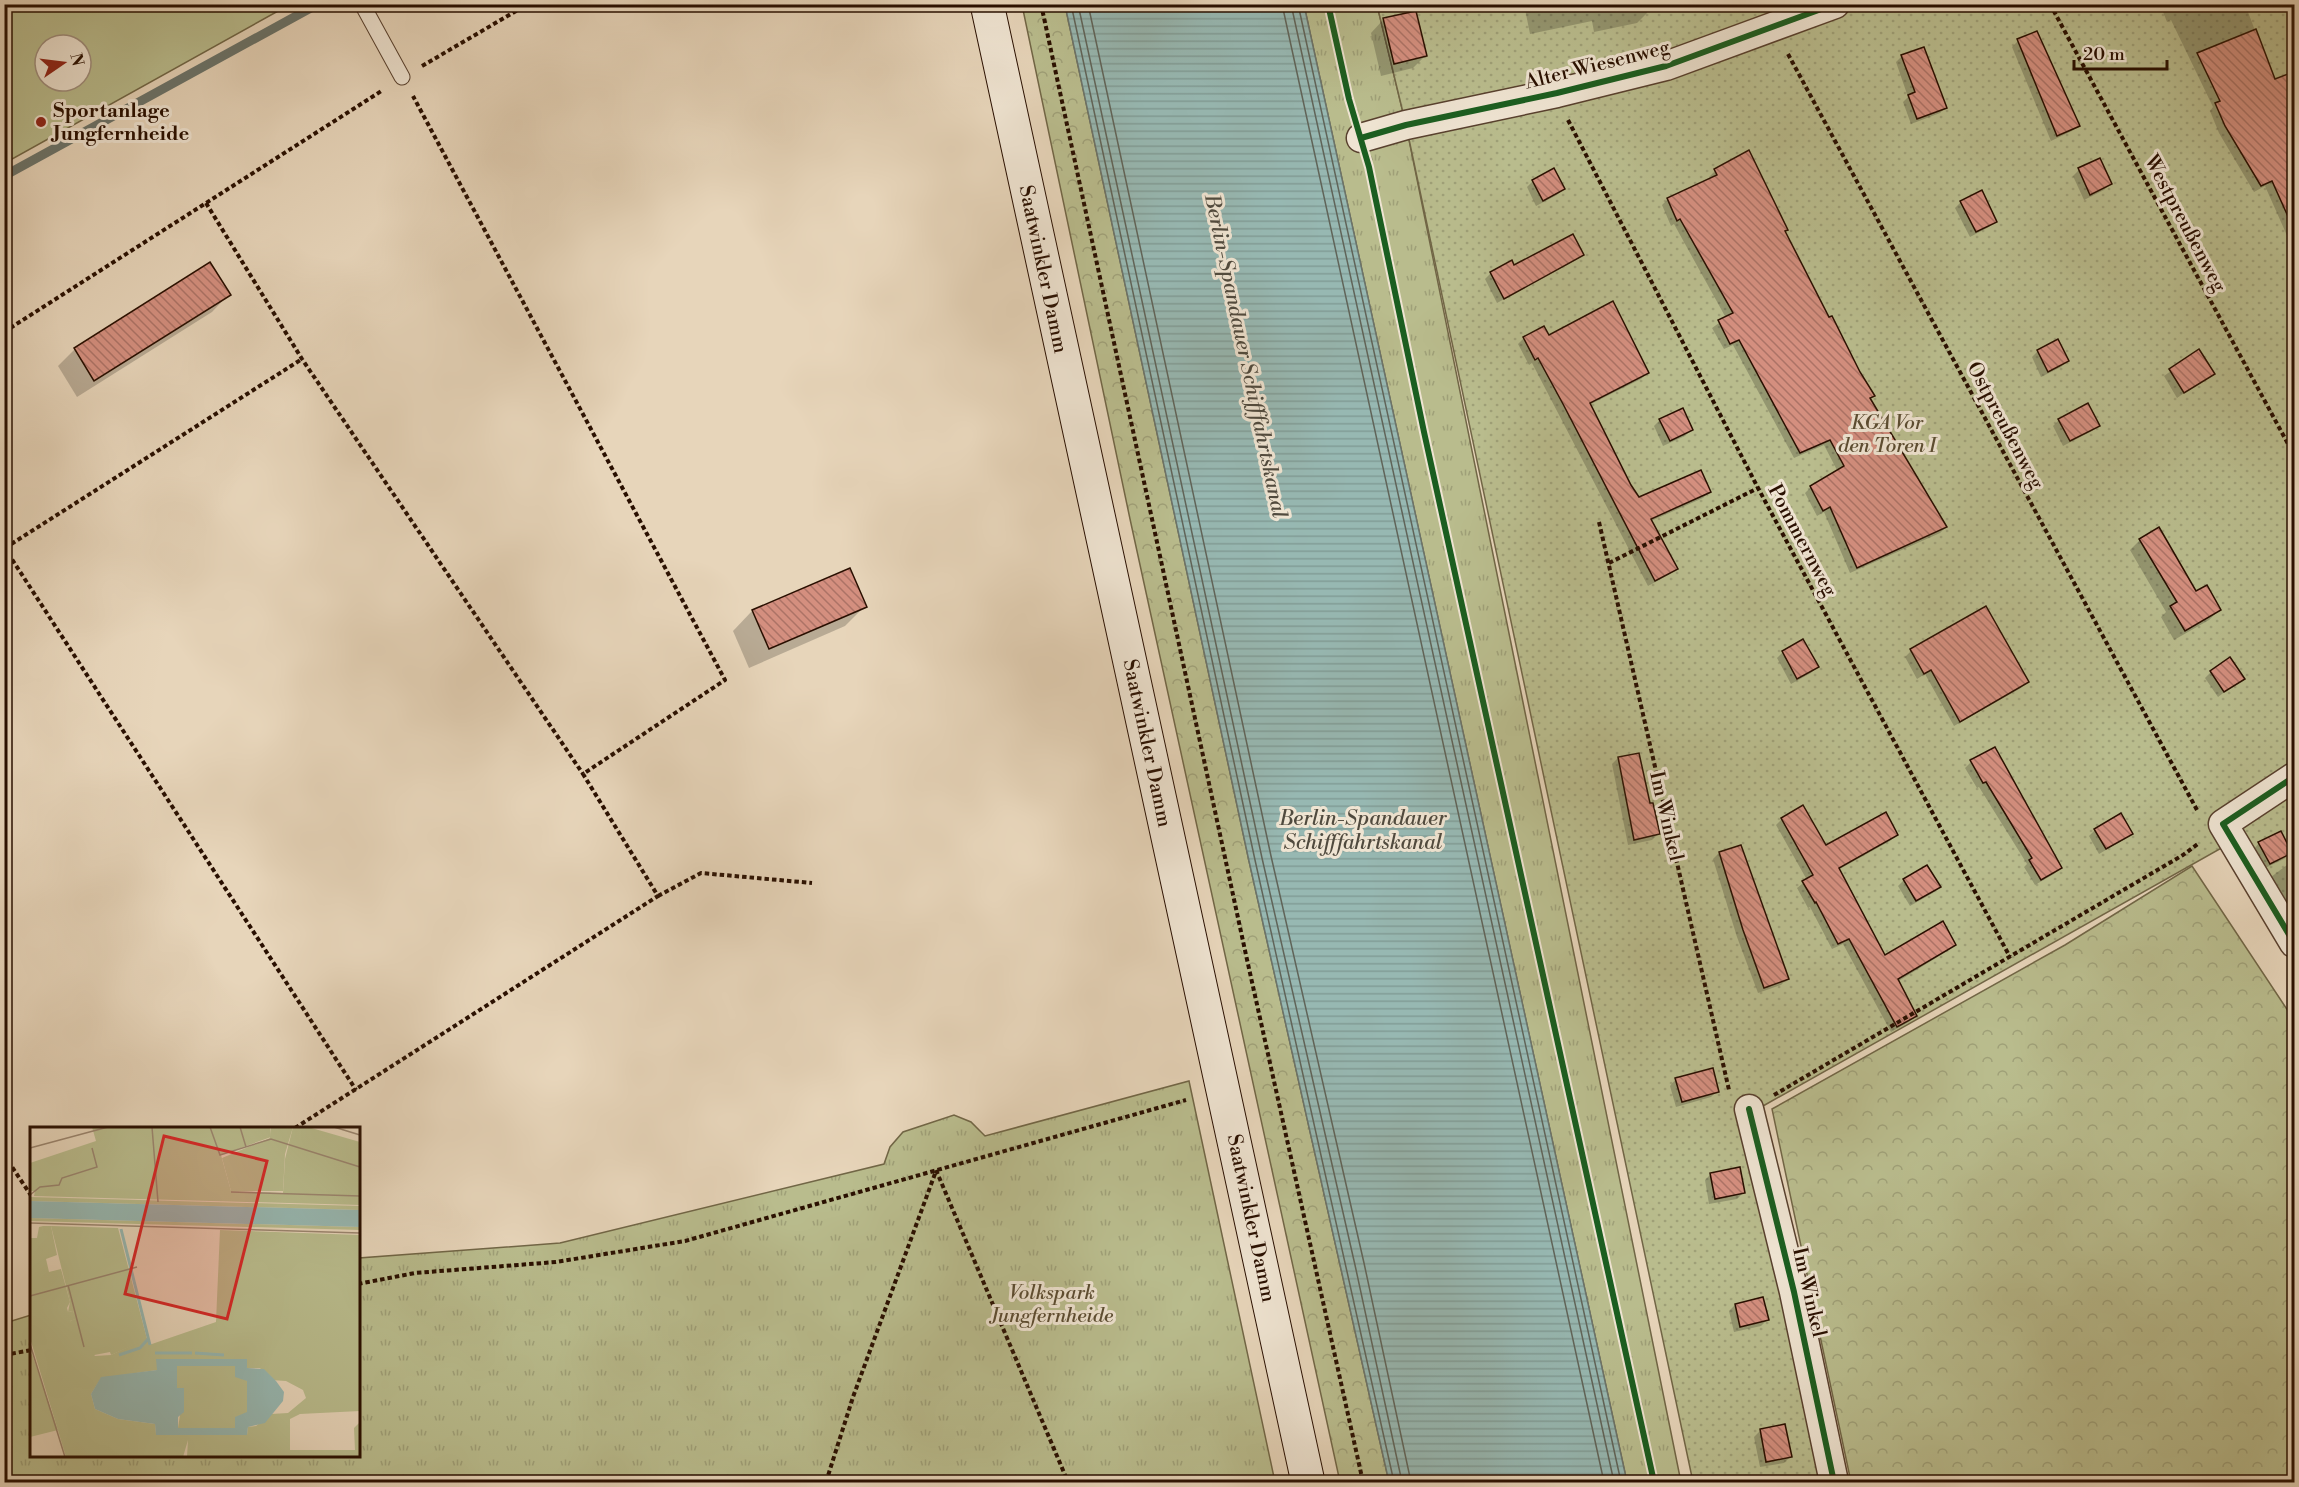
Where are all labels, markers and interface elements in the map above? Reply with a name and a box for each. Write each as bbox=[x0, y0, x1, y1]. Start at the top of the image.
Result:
north arrow bbox=[33, 33, 93, 93]
scale bar bbox=[2074, 33, 2167, 71]
street label: Alter Wiesenweg bbox=[1521, 35, 1673, 96]
text: 20 m bbox=[2083, 43, 2125, 66]
text: N bbox=[65, 51, 88, 69]
place label: Sportanlage Jungfernheide bbox=[50, 99, 189, 147]
marker: Sportanlage Jungfernheide bbox=[34, 115, 48, 129]
street label: Westpreußenweg bbox=[2138, 150, 2232, 297]
street label: Saatwinkler Damm bbox=[1013, 183, 1073, 356]
water label: Berlin-Spandauer Schifffahrtskanal bbox=[1198, 191, 1292, 521]
street label: Ostpreußenweg bbox=[1961, 358, 2049, 494]
park label: KGA Vor den Toren I bbox=[1838, 411, 1938, 459]
street label: Pommernweg bbox=[1762, 480, 1842, 602]
street label: Saatwinkler Damm bbox=[1117, 657, 1177, 830]
street label: Im Winkel bbox=[1643, 769, 1688, 864]
water label: Berlin-Spandauer Schifffahrtskanal bbox=[1278, 806, 1448, 856]
inset map bbox=[30, 1127, 360, 1457]
street label: Saatwinkler Damm bbox=[1221, 1132, 1281, 1305]
street label: Im Winkel bbox=[1786, 1245, 1831, 1340]
park label: Volkspark Jungfernheide bbox=[989, 1281, 1114, 1329]

